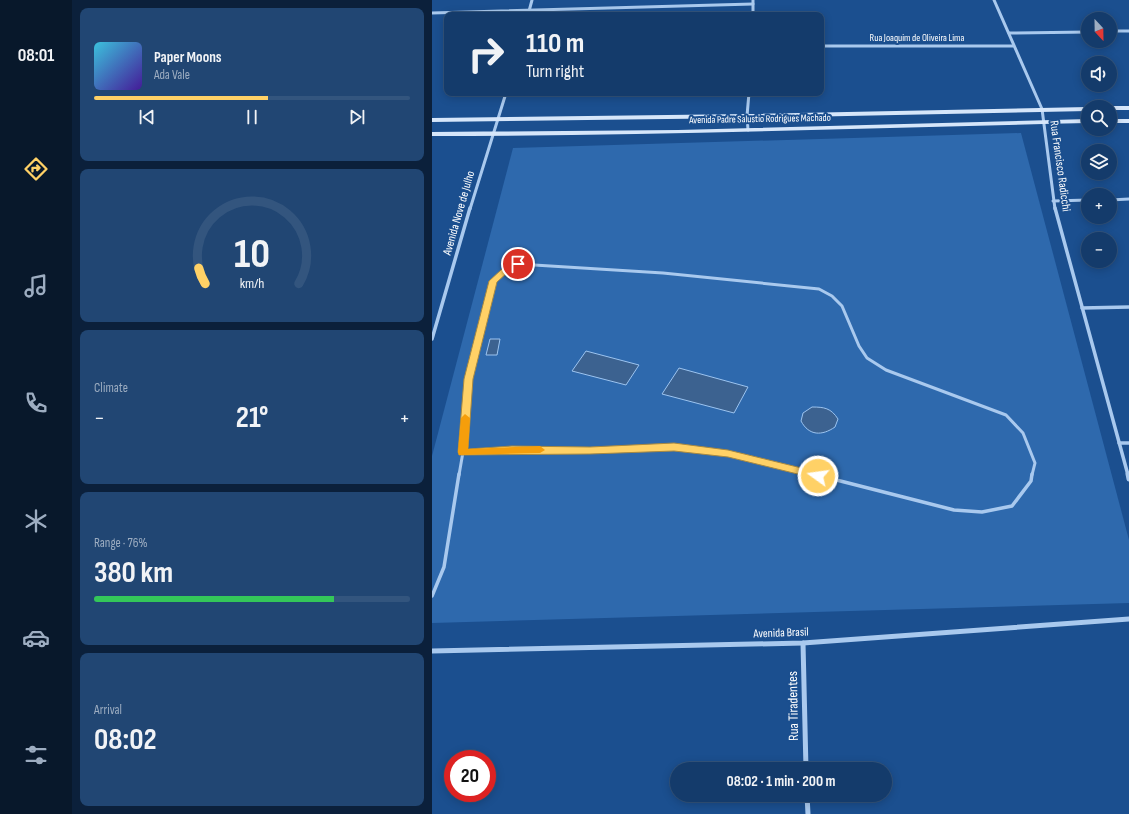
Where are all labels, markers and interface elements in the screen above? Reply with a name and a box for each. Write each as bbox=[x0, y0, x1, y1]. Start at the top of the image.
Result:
north arrow bbox=[1081, 12, 1117, 48]
map controls bbox=[1081, 12, 1117, 268]
text: 110 m bbox=[526, 27, 584, 60]
icon: right bbox=[460, 28, 512, 80]
street label: Rua Joaquim de Oliveira Lima bbox=[870, 32, 965, 44]
text: 08:01 bbox=[18, 45, 54, 66]
text: Paper Moons bbox=[154, 48, 222, 67]
button: sound bbox=[1081, 56, 1117, 92]
text: Turn right bbox=[526, 61, 584, 82]
text: Ada Vale bbox=[154, 67, 190, 83]
button: search bbox=[1081, 100, 1117, 136]
icon: previous bbox=[136, 106, 158, 128]
icon: pause bbox=[241, 106, 263, 128]
icon: next bbox=[346, 106, 368, 128]
street label: Avenida Padre Salustio Rodrigues Machado bbox=[688, 112, 831, 126]
street label: Rua Francisco Radicchi bbox=[1046, 120, 1074, 212]
button: layers bbox=[1081, 144, 1117, 180]
icon: directions bbox=[22, 155, 50, 183]
street label: Avenida Nove de Julho bbox=[440, 169, 478, 258]
button: + bbox=[1081, 188, 1117, 224]
text: 10 bbox=[234, 230, 270, 279]
button: − bbox=[1081, 232, 1117, 268]
pin bbox=[501, 247, 535, 281]
icon: arrive bbox=[507, 253, 529, 275]
icon: music bbox=[22, 272, 50, 300]
text: km/h bbox=[240, 274, 264, 291]
text: Climate bbox=[94, 380, 128, 396]
icon: phone bbox=[22, 389, 50, 417]
text: 21° bbox=[236, 400, 268, 436]
text: − bbox=[94, 405, 105, 432]
text: + bbox=[399, 405, 410, 432]
position arrow bbox=[797, 455, 839, 497]
icon: climate bbox=[22, 507, 50, 535]
text: Range · 76% bbox=[94, 535, 148, 551]
text: 380 km bbox=[94, 555, 173, 591]
icon: car bbox=[22, 624, 50, 652]
street label: Avenida Brasil bbox=[752, 625, 809, 641]
street label: Rua Tiradentes bbox=[784, 671, 802, 741]
text: Arrival bbox=[94, 702, 122, 718]
text: 08:02 bbox=[94, 722, 157, 758]
icon: filters bbox=[22, 741, 50, 769]
speed limit sign: 20 bbox=[444, 750, 496, 802]
text: 08:02 · 1 min · 200 m bbox=[727, 772, 835, 791]

